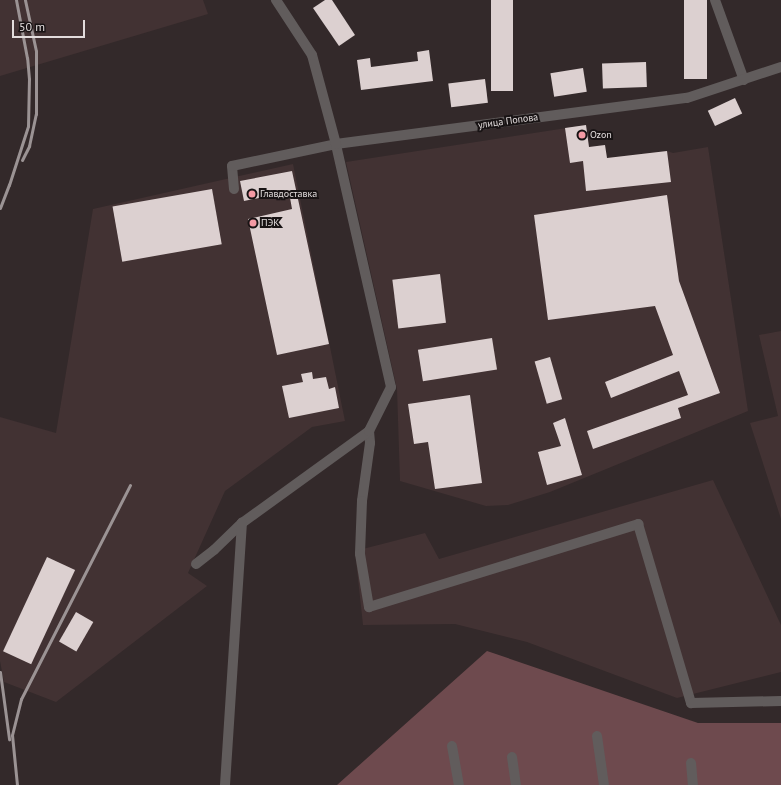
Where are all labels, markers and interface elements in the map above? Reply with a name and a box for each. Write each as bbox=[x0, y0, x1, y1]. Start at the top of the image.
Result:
scale bar bbox=[14, 12, 87, 38]
text: 50 m bbox=[19, 19, 45, 34]
street label: улица Попова bbox=[477, 111, 539, 131]
place label: Ozon bbox=[590, 129, 612, 141]
marker: Ozon bbox=[577, 130, 587, 140]
place label: Главдоставка bbox=[260, 188, 317, 200]
marker: Главдоставка bbox=[247, 189, 257, 199]
place label: ПЭК bbox=[261, 217, 279, 229]
marker: ПЭК bbox=[248, 218, 258, 228]

